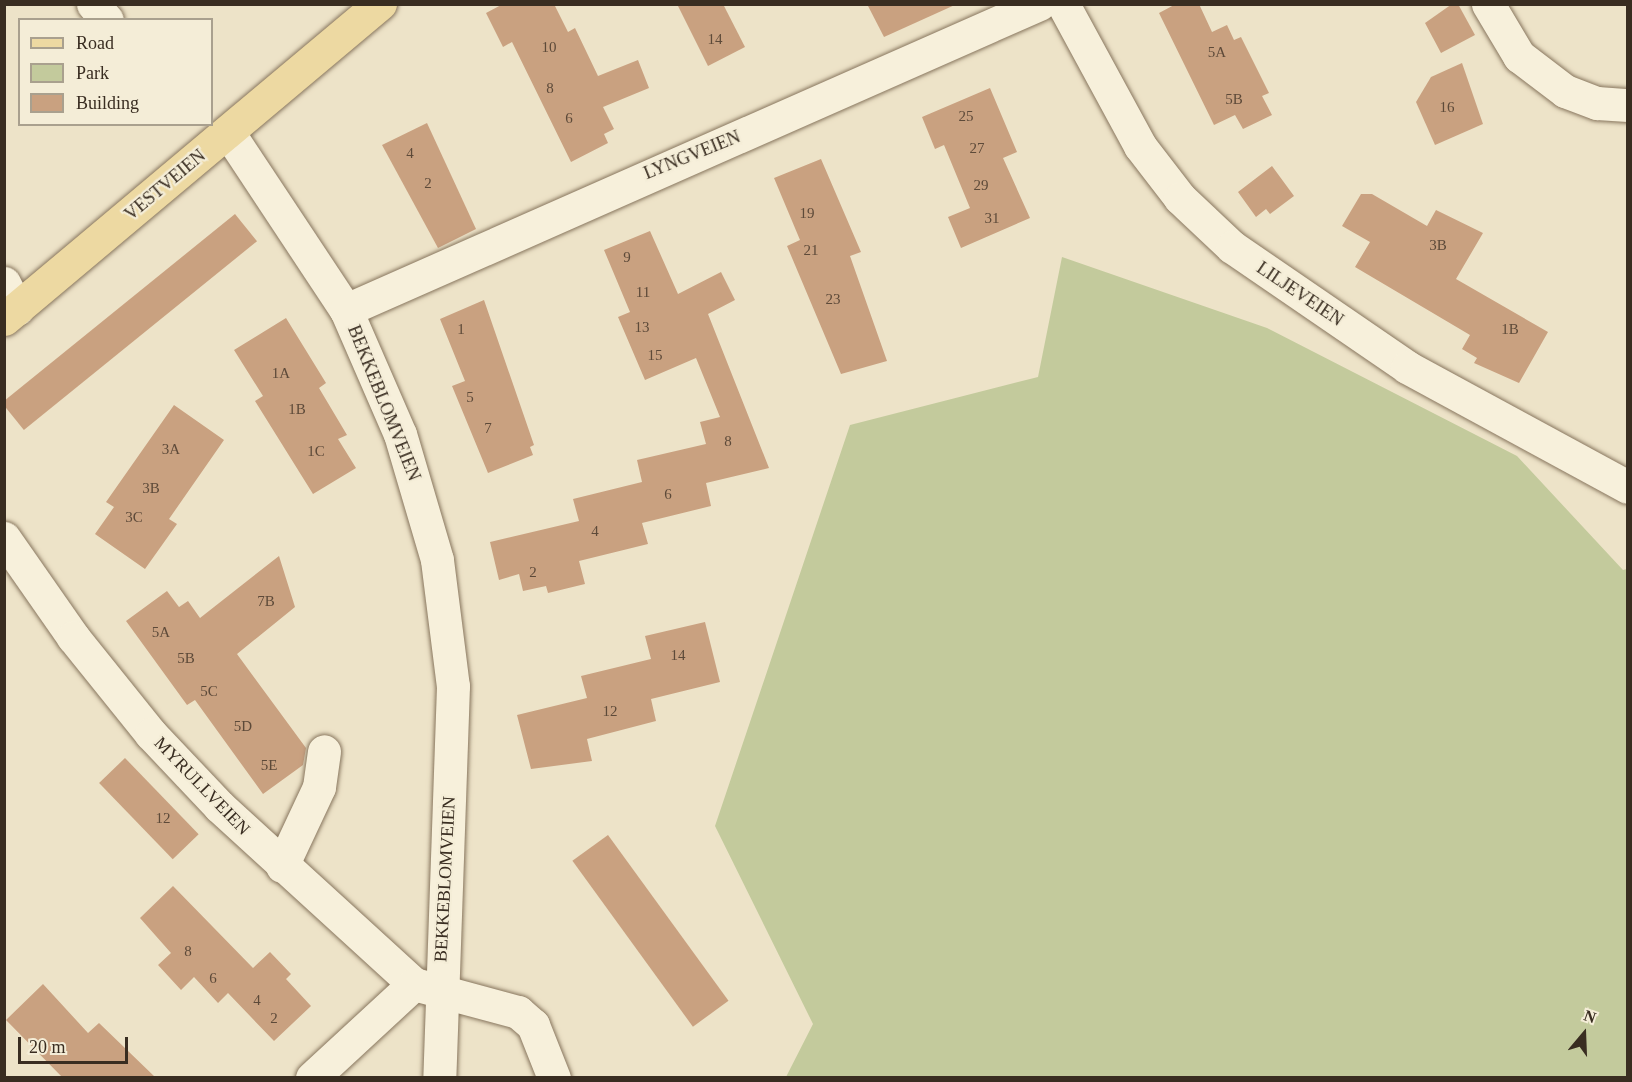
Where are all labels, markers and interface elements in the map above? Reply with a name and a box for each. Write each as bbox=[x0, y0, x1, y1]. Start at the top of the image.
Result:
legend bbox=[18, 18, 213, 126]
house number: 14 bbox=[708, 31, 722, 49]
text: Road bbox=[76, 33, 114, 53]
house number: 10 bbox=[542, 39, 556, 57]
house number: 5A bbox=[1208, 44, 1226, 62]
text: Park bbox=[76, 63, 109, 83]
house number: 8 bbox=[546, 80, 554, 98]
house number: 5B bbox=[1225, 91, 1243, 109]
text: Building bbox=[76, 93, 139, 113]
house number: 16 bbox=[1440, 99, 1454, 117]
house number: 25 bbox=[958, 108, 974, 126]
house number: 6 bbox=[565, 110, 573, 128]
street label: LYNGVEIEN bbox=[641, 126, 743, 184]
house number: 27 bbox=[970, 140, 984, 158]
street label: VESTVEIEN bbox=[120, 145, 210, 225]
house number: 4 bbox=[406, 145, 414, 163]
house number: 2 bbox=[424, 175, 432, 193]
house number: 29 bbox=[974, 177, 988, 195]
house number: 19 bbox=[800, 205, 814, 223]
house number: 31 bbox=[984, 210, 1000, 228]
house number: 3B bbox=[1429, 237, 1447, 255]
house number: 21 bbox=[804, 242, 818, 260]
house number: 9 bbox=[623, 249, 631, 267]
street label: LILJEVEIEN bbox=[1253, 257, 1347, 331]
house number: 11 bbox=[636, 284, 650, 302]
house number: 23 bbox=[826, 291, 840, 309]
house number: 13 bbox=[634, 319, 650, 337]
house number: 1 bbox=[457, 321, 465, 339]
house number: 1B bbox=[1501, 321, 1519, 339]
street label: BEKKEBLOMVEIEN bbox=[343, 322, 425, 484]
house number: 15 bbox=[648, 347, 662, 365]
house number: 1A bbox=[272, 365, 290, 383]
house number: 5 bbox=[466, 389, 474, 407]
house number: 1B bbox=[288, 401, 306, 419]
house number: 7 bbox=[484, 420, 492, 438]
house number: 8 bbox=[724, 433, 732, 451]
house number: 3A bbox=[162, 441, 180, 459]
house number: 1C bbox=[307, 443, 325, 461]
house number: 3B bbox=[142, 480, 160, 498]
house number: 6 bbox=[664, 486, 672, 504]
house number: 3C bbox=[125, 509, 143, 527]
house number: 4 bbox=[591, 523, 599, 541]
house number: 2 bbox=[529, 564, 537, 582]
house number: 7B bbox=[257, 593, 275, 611]
house number: 5A bbox=[152, 624, 170, 642]
house number: 14 bbox=[670, 647, 686, 665]
house number: 5B bbox=[177, 650, 195, 668]
house number: 5C bbox=[200, 683, 218, 701]
house number: 12 bbox=[602, 703, 618, 721]
house number: 5D bbox=[234, 718, 252, 736]
street label: MYRULLVEIEN bbox=[150, 732, 254, 840]
house number: 5E bbox=[261, 757, 277, 775]
street label: BEKKEBLOMVEIEN bbox=[430, 796, 460, 962]
house number: 12 bbox=[156, 810, 170, 828]
house number: 8 bbox=[184, 943, 192, 961]
house number: 6 bbox=[209, 970, 217, 988]
house number: 4 bbox=[253, 992, 261, 1010]
north arrow bbox=[1554, 1004, 1614, 1064]
text: N bbox=[1582, 1007, 1598, 1026]
house number: 2 bbox=[270, 1010, 278, 1028]
scale bar bbox=[21, 1025, 130, 1063]
text: 20 m bbox=[29, 1037, 66, 1057]

